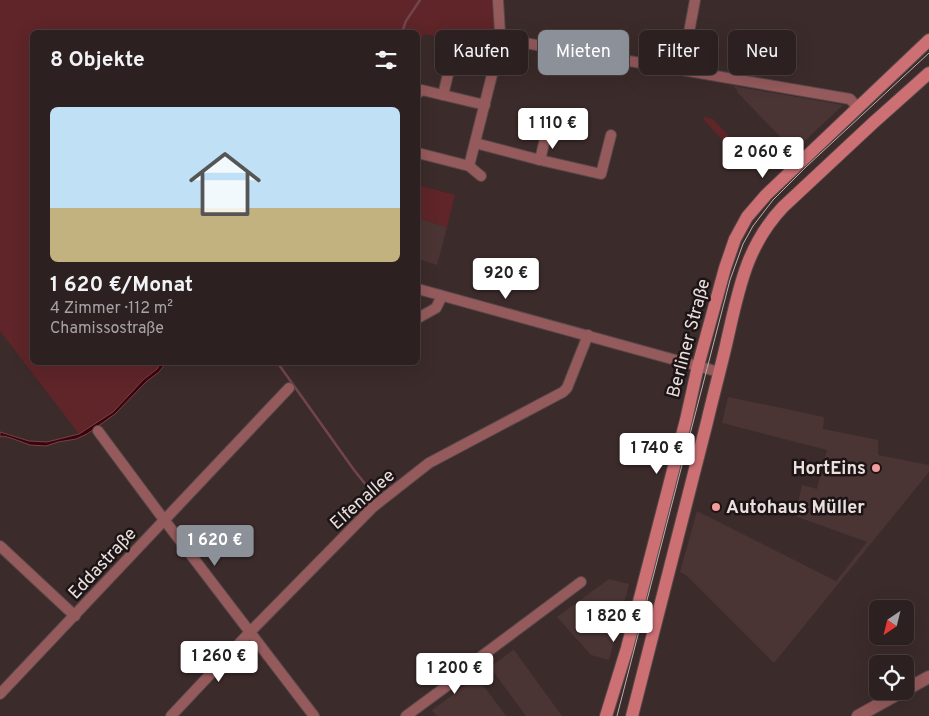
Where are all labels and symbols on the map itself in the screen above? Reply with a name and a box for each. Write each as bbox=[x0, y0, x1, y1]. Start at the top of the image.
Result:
pin: 1 110 € bbox=[507, 108, 599, 150]
pin: 2 060 € bbox=[717, 136, 809, 179]
pin: 920 € bbox=[471, 258, 541, 300]
street label: Berliner Straße bbox=[663, 277, 716, 400]
pin: 1 740 € bbox=[611, 432, 703, 475]
place label: HortEins bbox=[792, 458, 866, 481]
marker: HortEins bbox=[870, 462, 882, 474]
street label: Elfenallee bbox=[326, 465, 400, 535]
place label: Autohaus Müller bbox=[726, 497, 865, 520]
marker: Autohaus Müller bbox=[710, 501, 722, 513]
street label: Eddastraße bbox=[64, 523, 142, 605]
pin: 1 620 € bbox=[169, 524, 261, 567]
pin: 1 820 € bbox=[568, 600, 660, 643]
north arrow bbox=[869, 600, 914, 645]
pin: 1 260 € bbox=[173, 640, 265, 683]
pin: 1 200 € bbox=[409, 652, 501, 695]

